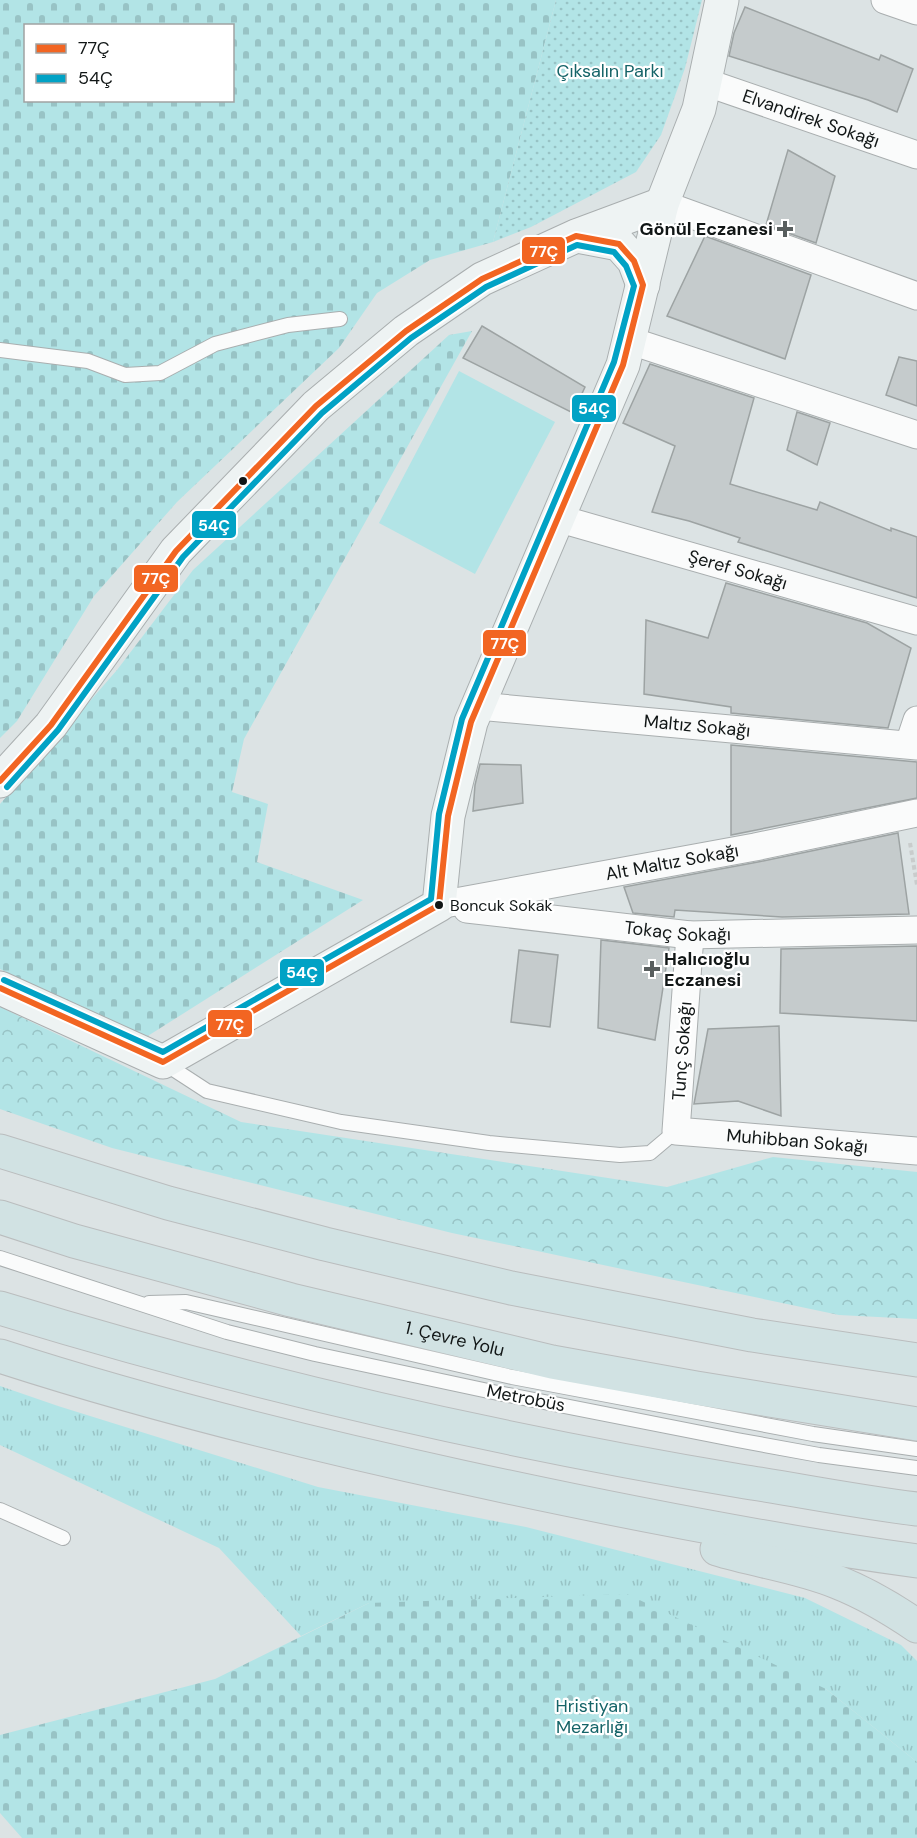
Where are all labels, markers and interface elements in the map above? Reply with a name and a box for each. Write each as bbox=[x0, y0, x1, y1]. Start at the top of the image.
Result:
legend bbox=[24, 24, 234, 102]
text: 77Ç bbox=[78, 36, 110, 60]
park label: Çıksalın Parkı bbox=[556, 59, 664, 83]
text: 54Ç bbox=[78, 66, 113, 90]
street label: Elvandirek Sokağı bbox=[739, 84, 883, 153]
place label: Gönül Eczanesi bbox=[640, 217, 773, 241]
marker: Gönül Eczanesi bbox=[778, 222, 792, 236]
line badge: 77Ç bbox=[521, 236, 566, 265]
text: 77Ç bbox=[530, 241, 559, 262]
line badge: 54Ç bbox=[571, 394, 617, 423]
text: 54Ç bbox=[578, 398, 610, 419]
unlabelled marker bbox=[237, 475, 249, 487]
line badge: 54Ç bbox=[191, 510, 237, 539]
text: 54Ç bbox=[198, 515, 230, 536]
street label: Şeref Sokağı bbox=[685, 544, 790, 595]
line badge: 77Ç bbox=[133, 564, 179, 593]
text: 77Ç bbox=[142, 568, 171, 589]
line badge: 77Ç bbox=[482, 629, 527, 657]
text: 77Ç bbox=[491, 633, 520, 654]
street label: Maltız Sokağı bbox=[643, 709, 751, 743]
street label: Alt Maltız Sokağı bbox=[604, 838, 741, 886]
place label: Boncuk Sokak bbox=[450, 895, 553, 916]
marker: Boncuk Sokak bbox=[433, 899, 445, 911]
street label: Tokaç Sokağı bbox=[623, 915, 731, 947]
place label: Halıcıoğlu Eczanesi bbox=[664, 947, 750, 992]
line badge: 54Ç bbox=[279, 958, 325, 987]
text: 54Ç bbox=[286, 962, 318, 983]
marker: Halıcıoğlu Eczanesi bbox=[645, 962, 659, 976]
street label: Tunç Sokağı bbox=[667, 1001, 697, 1101]
line badge: 77Ç bbox=[207, 1009, 253, 1038]
text: 77Ç bbox=[216, 1014, 245, 1035]
street label: Muhibban Sokağı bbox=[726, 1123, 869, 1159]
street label: 1. Çevre Yolu bbox=[403, 1315, 507, 1362]
street label: Metrobüs bbox=[485, 1379, 567, 1417]
park label: Hristiyan Mezarlığı bbox=[556, 1694, 628, 1739]

